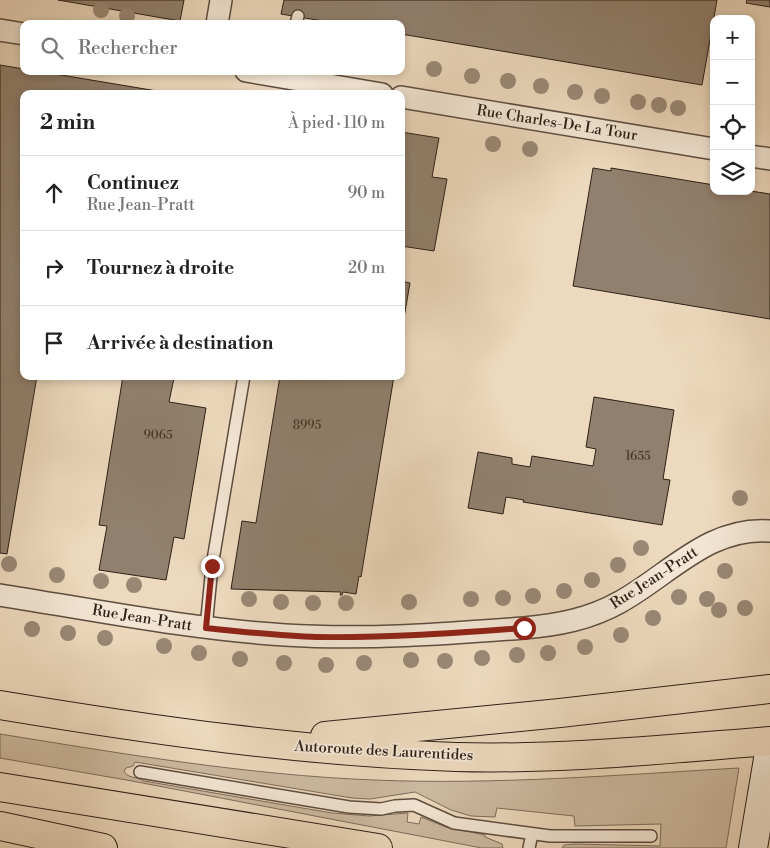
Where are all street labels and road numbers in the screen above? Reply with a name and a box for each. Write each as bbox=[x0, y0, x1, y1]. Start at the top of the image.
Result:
street label: Rue Charles-De La Tour bbox=[475, 101, 639, 145]
street label: Rue Jean-Pratt bbox=[607, 542, 702, 613]
street label: Rue Jean-Pratt bbox=[91, 601, 194, 635]
street label: Autoroute des Laurentides bbox=[293, 737, 474, 765]

